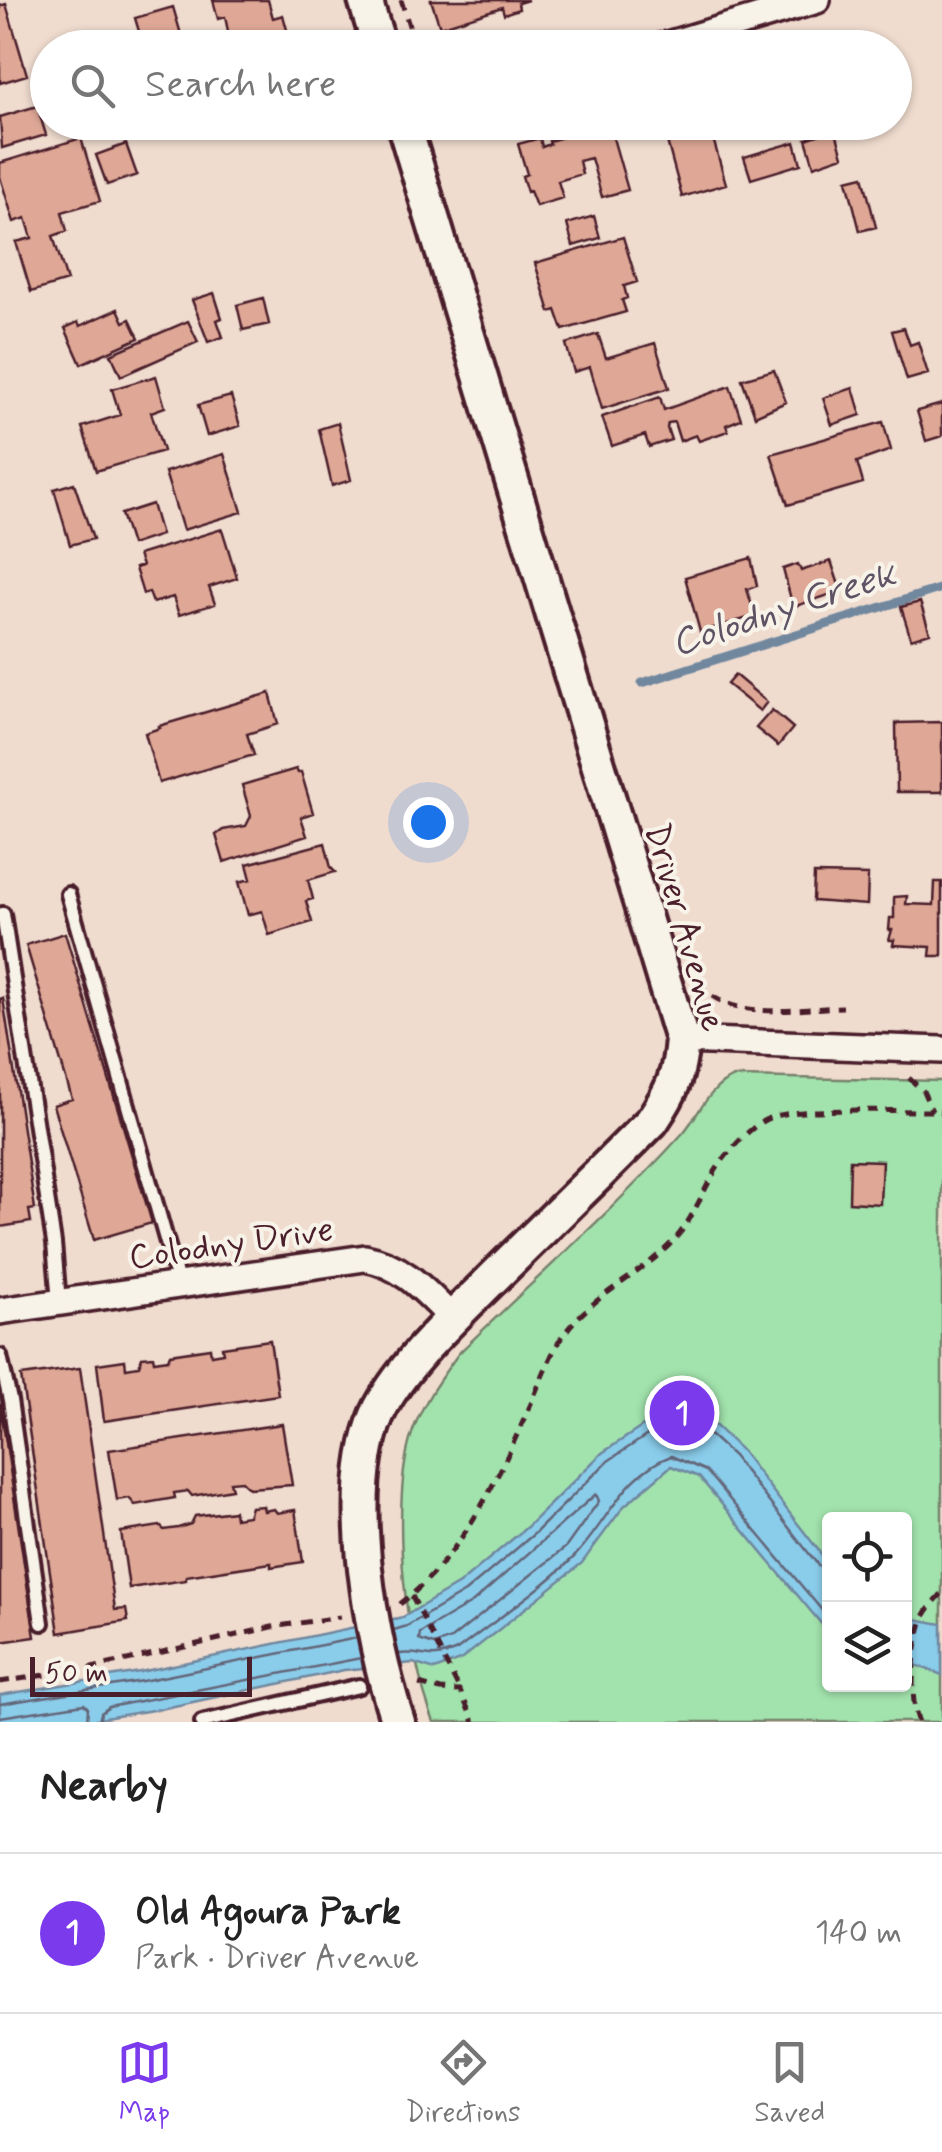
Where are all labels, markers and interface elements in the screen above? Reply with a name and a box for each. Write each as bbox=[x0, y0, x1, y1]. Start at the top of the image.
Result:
search box bbox=[30, 30, 912, 140]
icon: search bbox=[65, 58, 120, 113]
text: Search here bbox=[145, 61, 336, 110]
water label: Colodny Creek bbox=[665, 550, 904, 669]
your location bbox=[403, 797, 454, 848]
street label: Driver Avenue bbox=[632, 818, 736, 1037]
street label: Colodny Drive bbox=[126, 1207, 336, 1281]
pin: 1 bbox=[650, 1376, 714, 1450]
map controls bbox=[822, 1512, 912, 1692]
button: locate bbox=[822, 1512, 912, 1602]
button: layers bbox=[822, 1602, 912, 1692]
scale bar bbox=[30, 1652, 252, 1696]
text: 50 m bbox=[45, 1656, 108, 1693]
text: Nearby bbox=[40, 1760, 168, 1815]
text: Old Agoura Park bbox=[135, 1888, 401, 1937]
text: 1 bbox=[65, 1912, 80, 1954]
text: 140 m bbox=[815, 1912, 902, 1954]
text: Park · Driver Avenue bbox=[135, 1937, 419, 1979]
tab: Map bbox=[117, 2035, 172, 2132]
tab: Directions bbox=[406, 2035, 521, 2132]
tab: Saved bbox=[754, 2035, 825, 2132]

